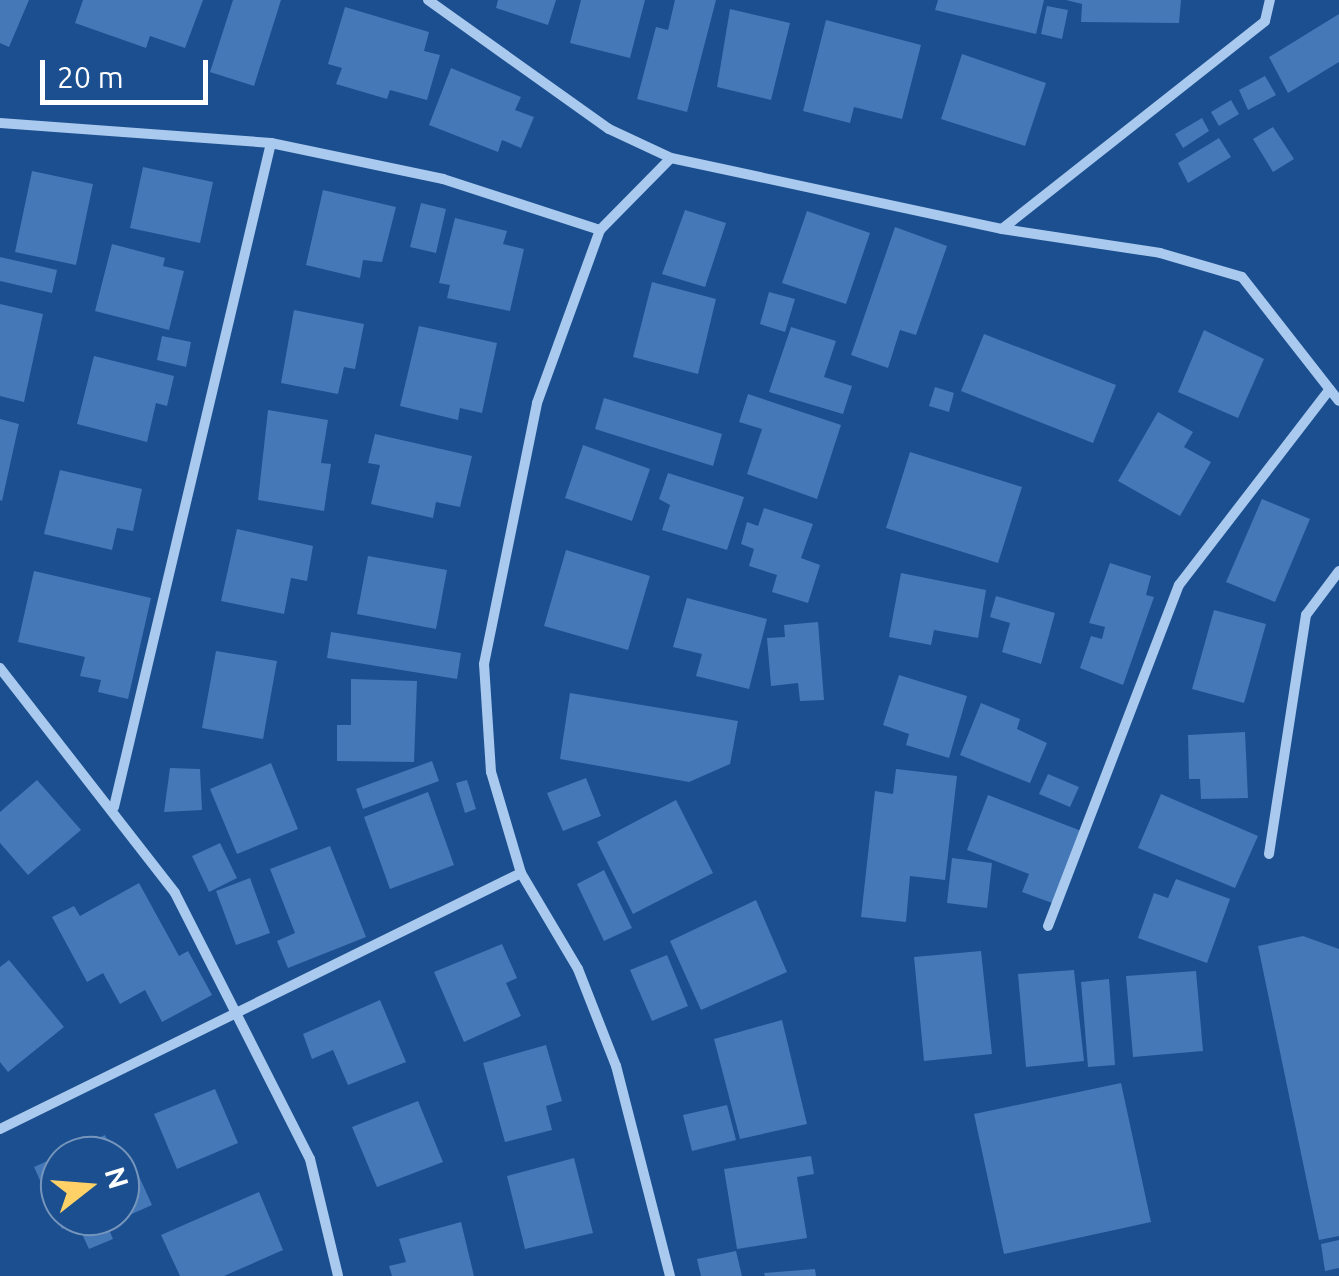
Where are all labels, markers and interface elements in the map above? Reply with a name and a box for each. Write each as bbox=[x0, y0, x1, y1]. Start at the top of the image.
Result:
scale bar bbox=[45, 40, 212, 102]
text: 20 m bbox=[57, 60, 124, 94]
north arrow bbox=[40, 1136, 140, 1236]
text: N bbox=[99, 1163, 135, 1192]

